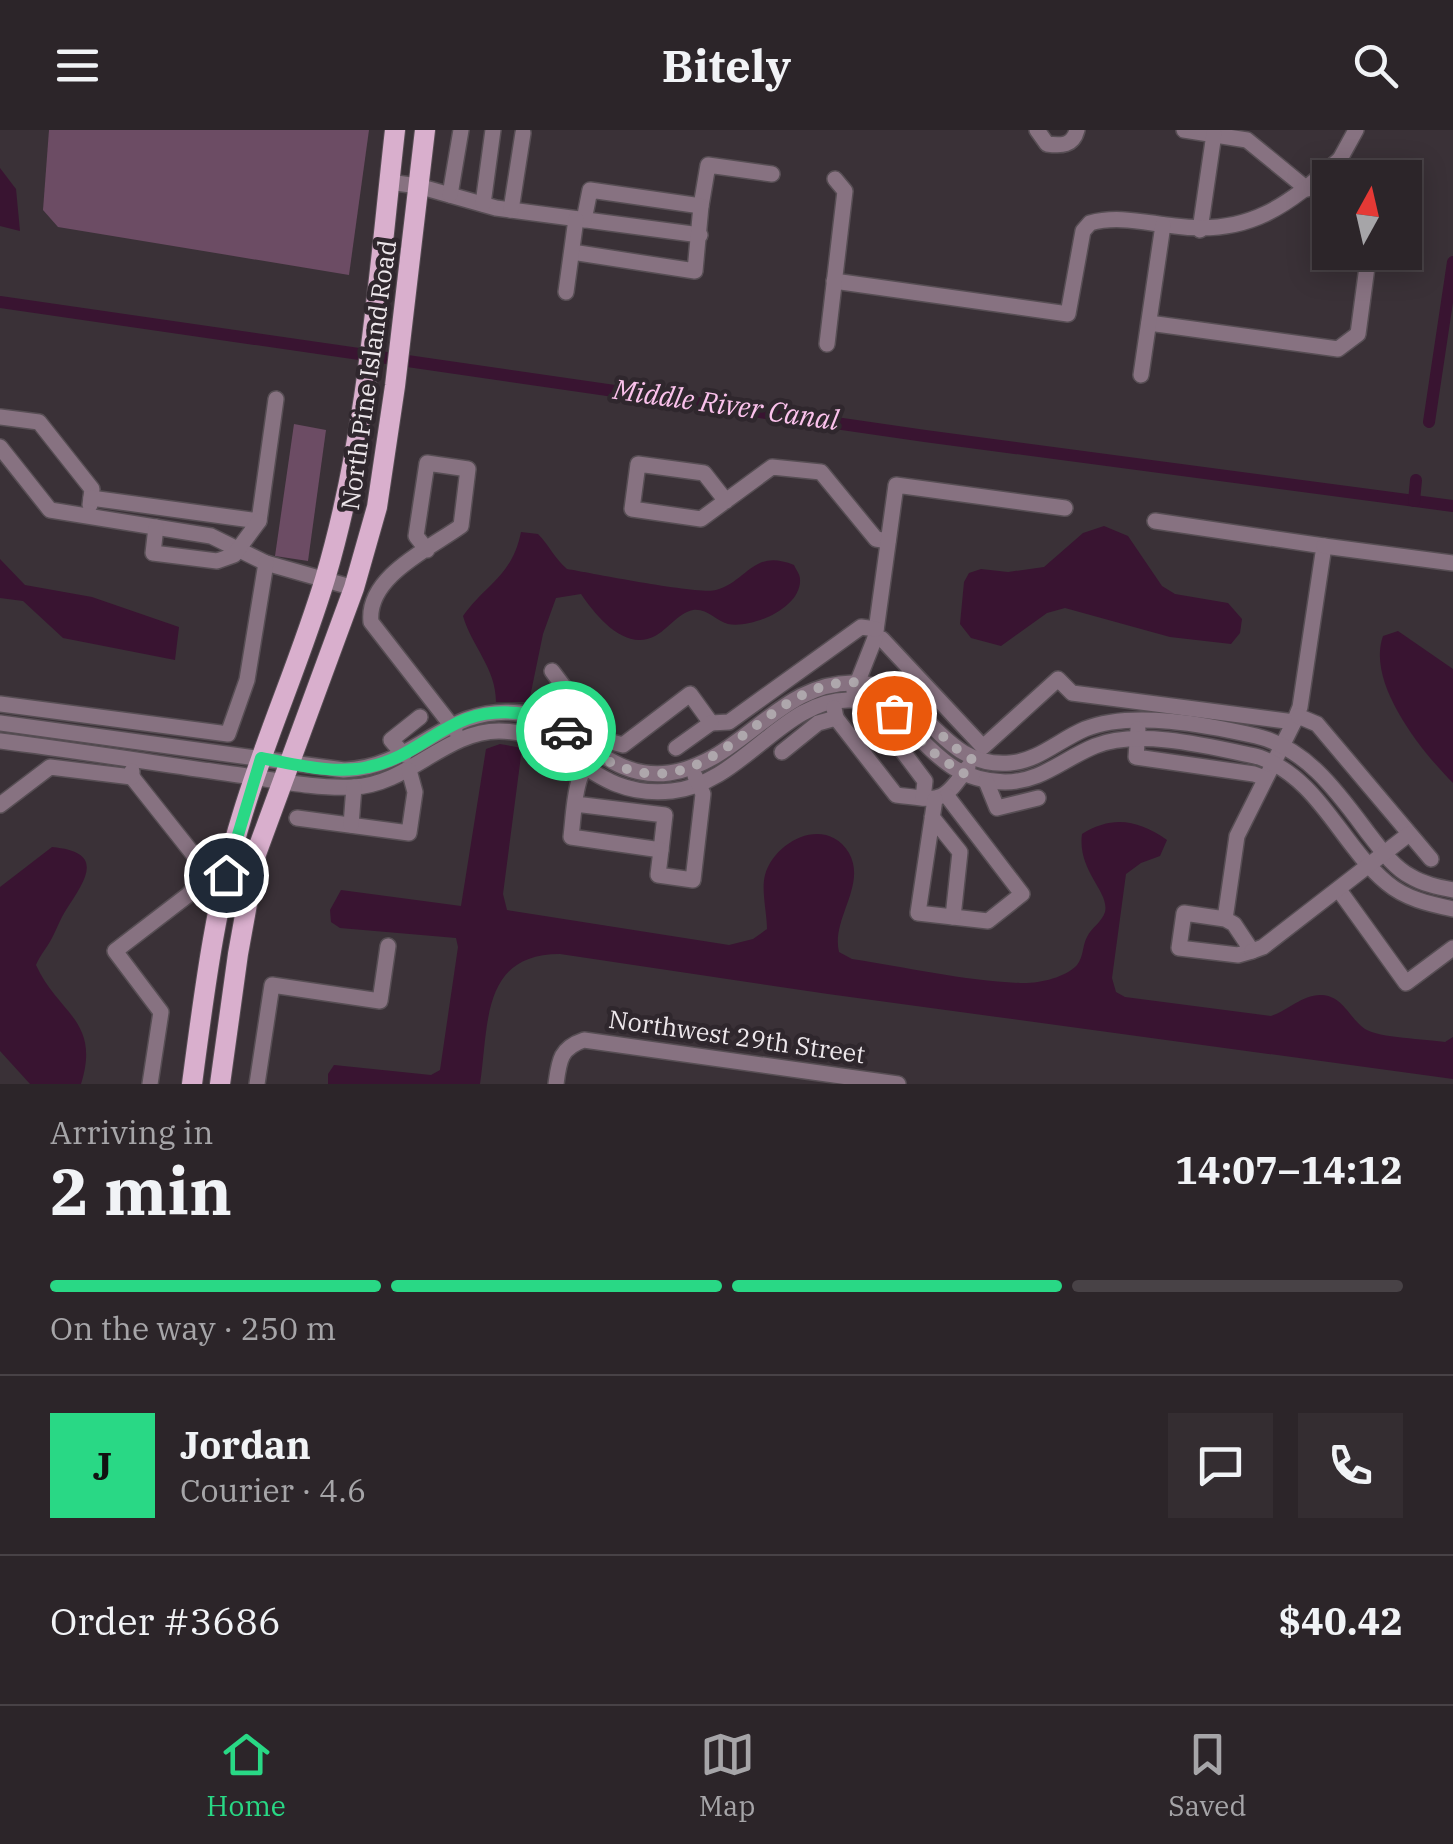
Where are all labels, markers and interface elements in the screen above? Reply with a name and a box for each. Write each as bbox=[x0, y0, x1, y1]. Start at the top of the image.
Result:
text: Bitely bbox=[662, 36, 791, 94]
icon: menu bbox=[50, 38, 105, 93]
icon: search bbox=[1348, 38, 1403, 93]
north arrow bbox=[1312, 160, 1422, 270]
map controls bbox=[1312, 160, 1422, 270]
street label: North Pine Island Road bbox=[333, 238, 403, 512]
water label: Middle River Canal bbox=[610, 370, 842, 438]
pin bbox=[852, 671, 937, 756]
courier bbox=[516, 681, 616, 781]
icon: bag bbox=[867, 686, 922, 741]
icon: car bbox=[539, 704, 594, 759]
pin bbox=[184, 833, 269, 918]
icon: home bbox=[199, 848, 254, 903]
street label: Northwest 29th Street bbox=[607, 1002, 868, 1070]
text: Arriving in bbox=[50, 1111, 213, 1153]
text: 14:07–14:12 bbox=[1175, 1145, 1403, 1194]
text: 2 min bbox=[50, 1148, 232, 1233]
text: On the way · 250 m bbox=[50, 1307, 336, 1349]
button: chat bbox=[1168, 1413, 1273, 1518]
button: phone bbox=[1298, 1413, 1403, 1518]
text: Jordan bbox=[180, 1420, 311, 1469]
text: J bbox=[93, 1441, 112, 1490]
text: Courier · 4.6 bbox=[180, 1469, 366, 1511]
text: Order #3686 bbox=[50, 1596, 281, 1645]
text: $40.42 bbox=[1278, 1596, 1403, 1645]
tab: Home bbox=[206, 1727, 286, 1824]
tab: Map bbox=[699, 1727, 756, 1824]
tab: Saved bbox=[1168, 1727, 1247, 1824]

